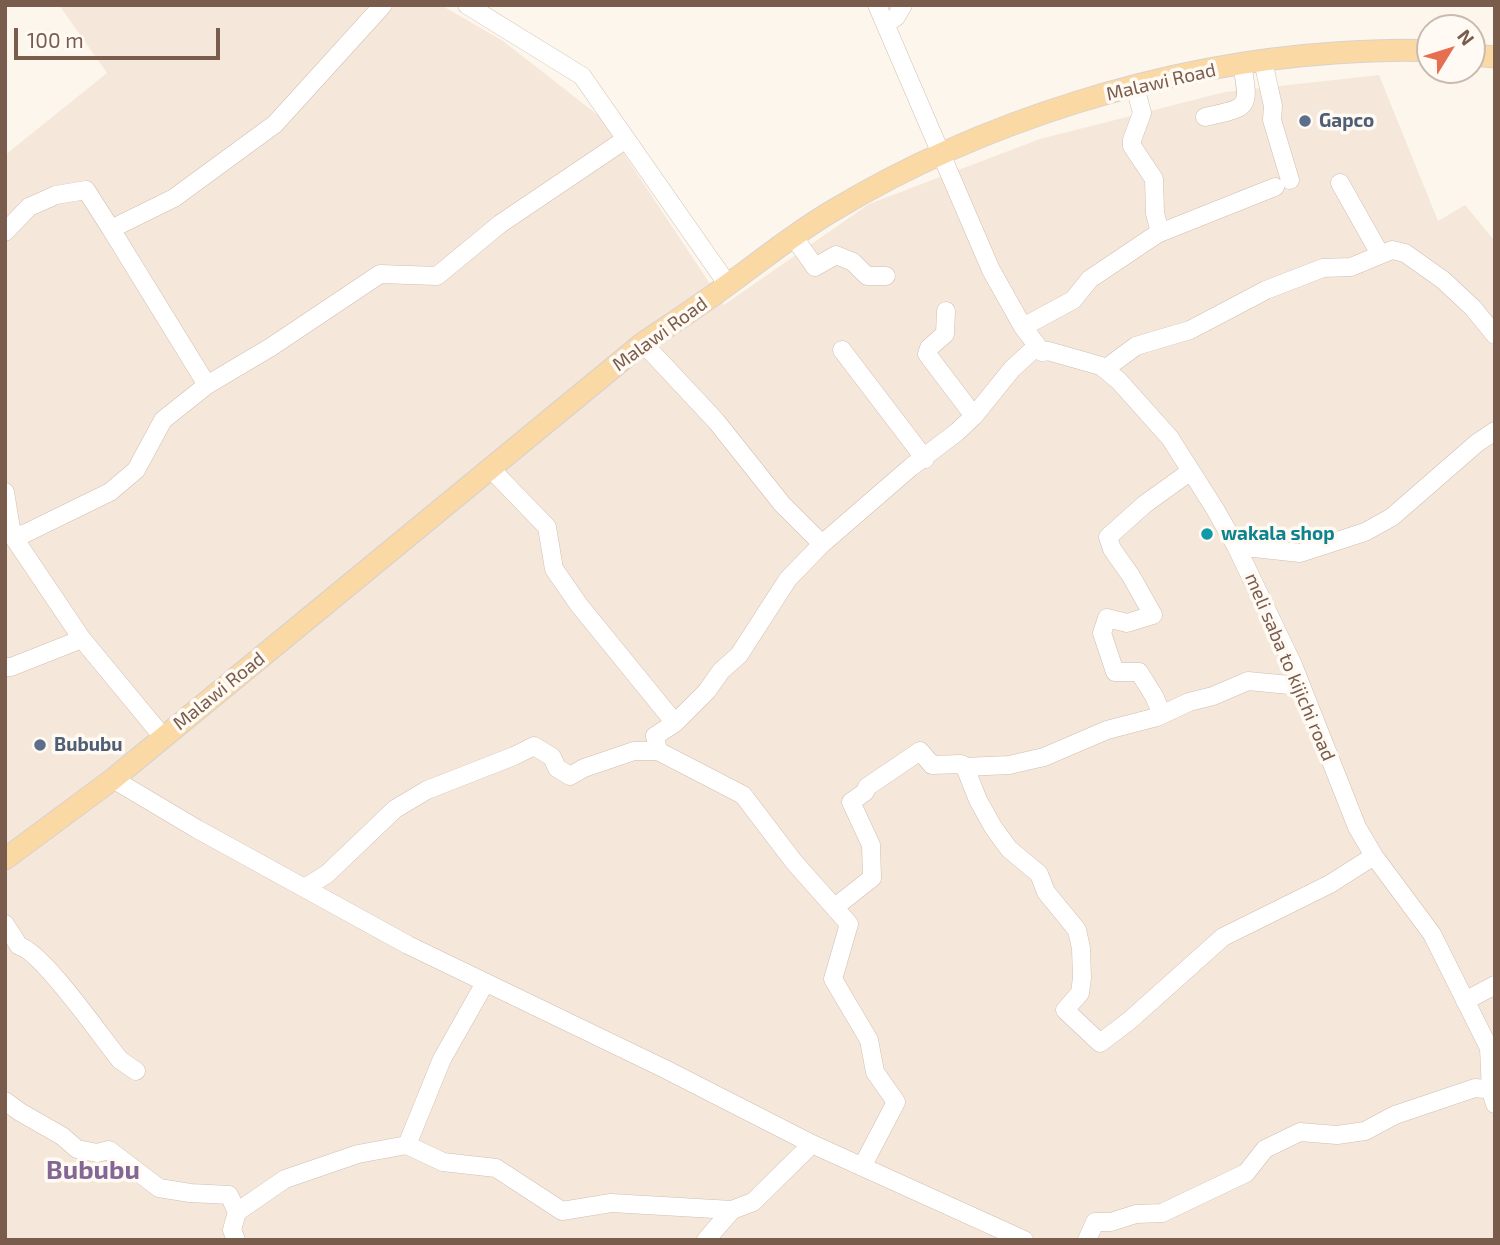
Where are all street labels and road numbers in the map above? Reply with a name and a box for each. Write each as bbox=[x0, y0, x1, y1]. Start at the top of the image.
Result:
street label: Malawi Road bbox=[1104, 58, 1218, 106]
street label: Malawi Road bbox=[608, 292, 712, 376]
street label: meli saba to kijichi road bbox=[1240, 570, 1340, 764]
street label: Malawi Road bbox=[168, 647, 270, 735]

